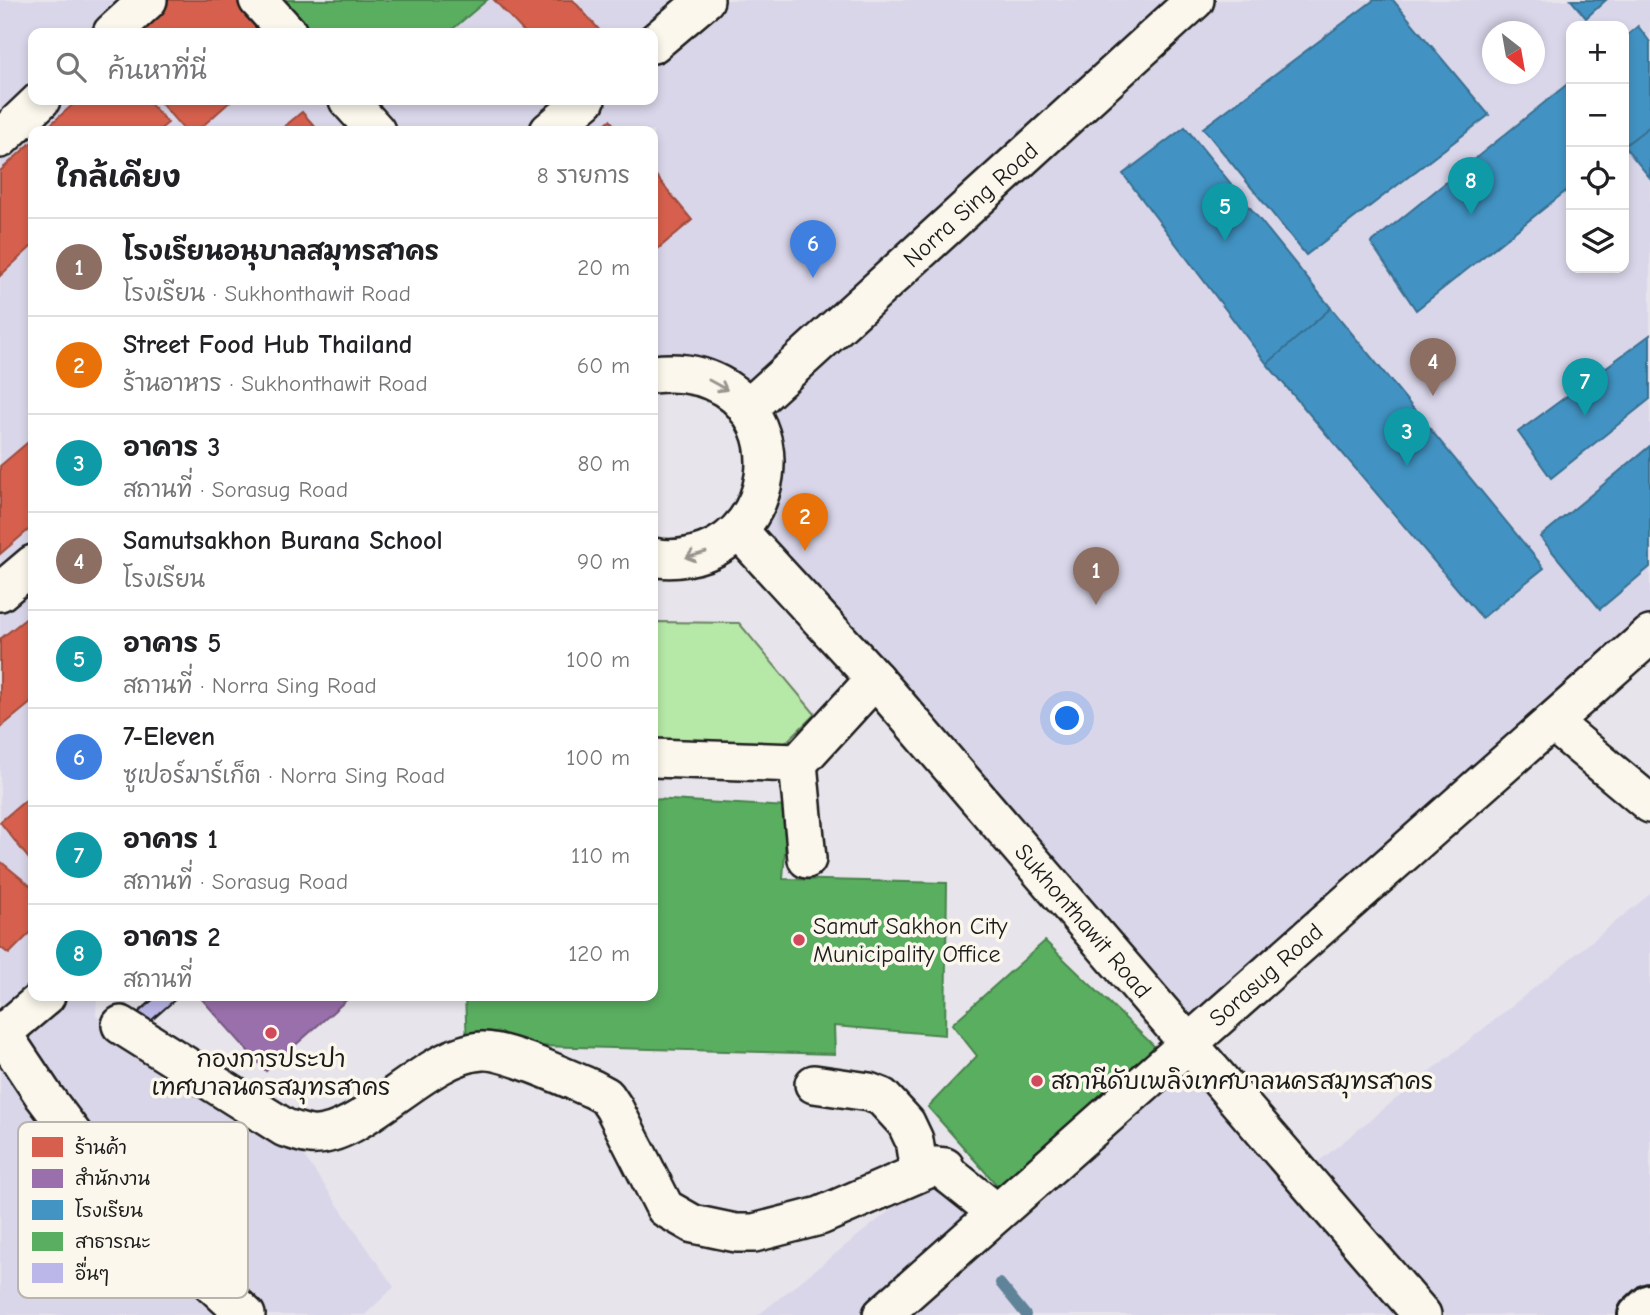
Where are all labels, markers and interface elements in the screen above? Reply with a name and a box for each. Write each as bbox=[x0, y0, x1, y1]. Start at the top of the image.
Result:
north arrow bbox=[1482, 21, 1545, 84]
map controls bbox=[1566, 21, 1629, 273]
button: + bbox=[1566, 21, 1629, 84]
search box bbox=[28, 28, 658, 105]
icon: search bbox=[52, 48, 90, 86]
text: ค้นหาที่นี่ bbox=[108, 56, 207, 86]
button: − bbox=[1566, 84, 1629, 147]
street label: Norra Sing Road bbox=[898, 136, 1044, 273]
button: locate bbox=[1566, 147, 1629, 210]
pin: 8 bbox=[1448, 157, 1494, 215]
text: ใกล้เคียง bbox=[56, 160, 181, 195]
text: 8 รายการ bbox=[537, 162, 630, 189]
pin: 5 bbox=[1202, 183, 1248, 241]
button: layers bbox=[1566, 210, 1629, 273]
pin: 6 bbox=[790, 220, 836, 278]
text: โรงเรียนอนุบาลสมุทรสาคร bbox=[123, 237, 439, 267]
text: 1 bbox=[74, 254, 84, 281]
text: 20 m bbox=[577, 254, 630, 281]
text: โรงเรียน · Sukhonthawit Road bbox=[123, 280, 411, 307]
text: Street Food Hub Thailand bbox=[123, 330, 412, 360]
pin: 4 bbox=[1410, 338, 1456, 396]
text: 2 bbox=[73, 352, 85, 379]
text: 60 m bbox=[577, 352, 630, 379]
pin: 7 bbox=[1562, 358, 1608, 416]
text: ร้านอาหาร · Sukhonthawit Road bbox=[123, 370, 428, 397]
one-way arrow bbox=[708, 378, 728, 392]
pin: 3 bbox=[1384, 408, 1430, 466]
text: อาคาร 3 bbox=[123, 433, 220, 463]
text: 3 bbox=[73, 450, 85, 477]
text: 80 m bbox=[577, 450, 630, 477]
text: สถานที่ · Sorasug Road bbox=[123, 476, 348, 503]
pin: 2 bbox=[782, 493, 828, 551]
text: Samutsakhon Burana School bbox=[123, 526, 443, 556]
pin: 1 bbox=[1073, 547, 1119, 605]
text: 4 bbox=[74, 548, 84, 575]
text: 90 m bbox=[577, 548, 630, 575]
one-way arrow bbox=[685, 549, 707, 562]
text: โรงเรียน bbox=[123, 566, 205, 593]
text: อาคาร 5 bbox=[123, 629, 221, 659]
text: 5 bbox=[73, 646, 85, 673]
text: 100 m bbox=[566, 646, 630, 673]
text: สถานที่ · Norra Sing Road bbox=[123, 672, 377, 699]
your location bbox=[1050, 701, 1084, 735]
text: 7-Eleven bbox=[123, 722, 215, 752]
text: 6 bbox=[73, 744, 85, 771]
text: 100 m bbox=[566, 744, 630, 771]
text: ซูเปอร์มาร์เก็ต · Norra Sing Road bbox=[123, 762, 445, 789]
text: อาคาร 1 bbox=[123, 825, 218, 855]
street label: Sukhonthawit Road bbox=[1009, 838, 1157, 1004]
text: 7 bbox=[74, 842, 84, 869]
text: 110 m bbox=[571, 842, 630, 869]
text: สถานที่ · Sorasug Road bbox=[123, 868, 348, 895]
place label: Samut Sakhon City Municipality Office bbox=[813, 912, 1008, 968]
street label: Sorasug Road bbox=[1204, 917, 1329, 1033]
text: อาคาร 2 bbox=[123, 923, 220, 953]
marker: Samut Sakhon City Municipality Office bbox=[791, 932, 807, 948]
text: 8 bbox=[73, 940, 85, 967]
text: 120 m bbox=[568, 940, 630, 967]
text: สถานที่ bbox=[123, 966, 192, 993]
marker: กองการประปา เทศบาลนครสมุทรสาคร bbox=[263, 1025, 279, 1041]
place label: กองการประปา เทศบาลนครสมุทรสาคร bbox=[151, 1045, 391, 1105]
place label: สถานีดับเพลิงเทศบาลนครสมุทรสาคร bbox=[1051, 1066, 1433, 1099]
marker: สถานีดับเพลิงเทศบาลนครสมุทรสาคร bbox=[1029, 1073, 1045, 1089]
legend bbox=[18, 1122, 248, 1298]
text: ร้านค้า bbox=[75, 1136, 127, 1159]
text: สำนักงาน bbox=[75, 1167, 151, 1190]
text: โรงเรียน bbox=[75, 1198, 143, 1222]
text: สาธารณะ bbox=[75, 1231, 151, 1253]
text: อื่นๆ bbox=[75, 1256, 109, 1286]

